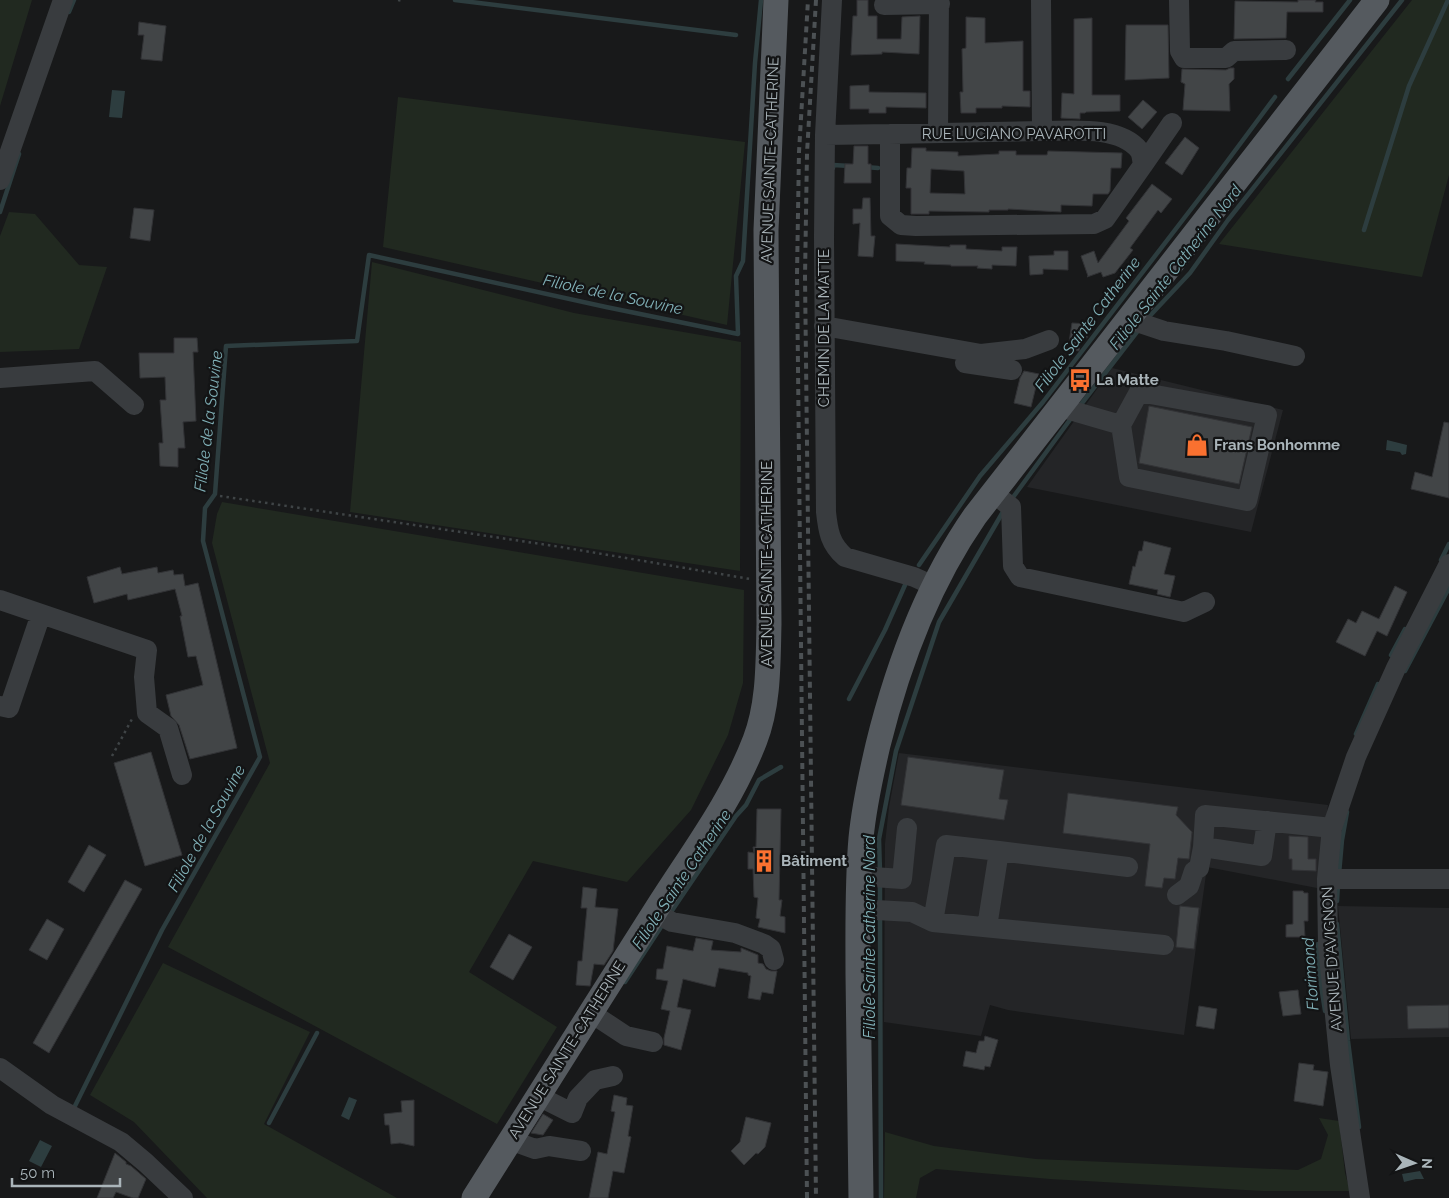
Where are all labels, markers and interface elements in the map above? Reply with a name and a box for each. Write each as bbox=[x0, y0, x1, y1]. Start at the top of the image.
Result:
street label: AVENUE SAINTE-CATHERINE bbox=[757, 57, 783, 263]
street label: RUE LUCIANO PAVAROTTI bbox=[922, 125, 1106, 143]
water label: Filiole Sainte Catherine Nord bbox=[1105, 181, 1246, 353]
street label: CHEMIN DE LA MATTE bbox=[815, 249, 833, 407]
water label: Filiole Sainte Catherine bbox=[1031, 253, 1145, 395]
water label: Filiole de la Souvine bbox=[541, 270, 685, 319]
water label: Filiole de la Souvine bbox=[190, 349, 227, 493]
bus stop icon: La Matte bbox=[1067, 367, 1093, 393]
place label: La Matte bbox=[1096, 371, 1159, 389]
shop icon: Frans Bonhomme bbox=[1184, 432, 1210, 458]
place label: Frans Bonhomme bbox=[1214, 436, 1340, 454]
street label: AVENUE SAINTE-CATHERINE bbox=[758, 461, 776, 667]
water label: Filiole de la Souvine bbox=[164, 761, 249, 895]
water label: Filiole Sainte Catherine bbox=[628, 806, 735, 952]
water label: Filiole Sainte Catherine Nord bbox=[860, 835, 879, 1039]
building icon: Bâtiment bbox=[751, 848, 777, 874]
place label: Bâtiment bbox=[781, 852, 847, 870]
street label: AVENUE D'AVIGNON bbox=[1318, 886, 1346, 1032]
water label: Florimond bbox=[1298, 936, 1323, 1011]
street label: AVENUE SAINTE-CATHERINE bbox=[505, 958, 629, 1142]
north arrow bbox=[1389, 1138, 1439, 1188]
scale bar bbox=[12, 1156, 120, 1188]
text: N bbox=[1419, 1158, 1435, 1169]
text: 50 m bbox=[20, 1164, 55, 1182]

